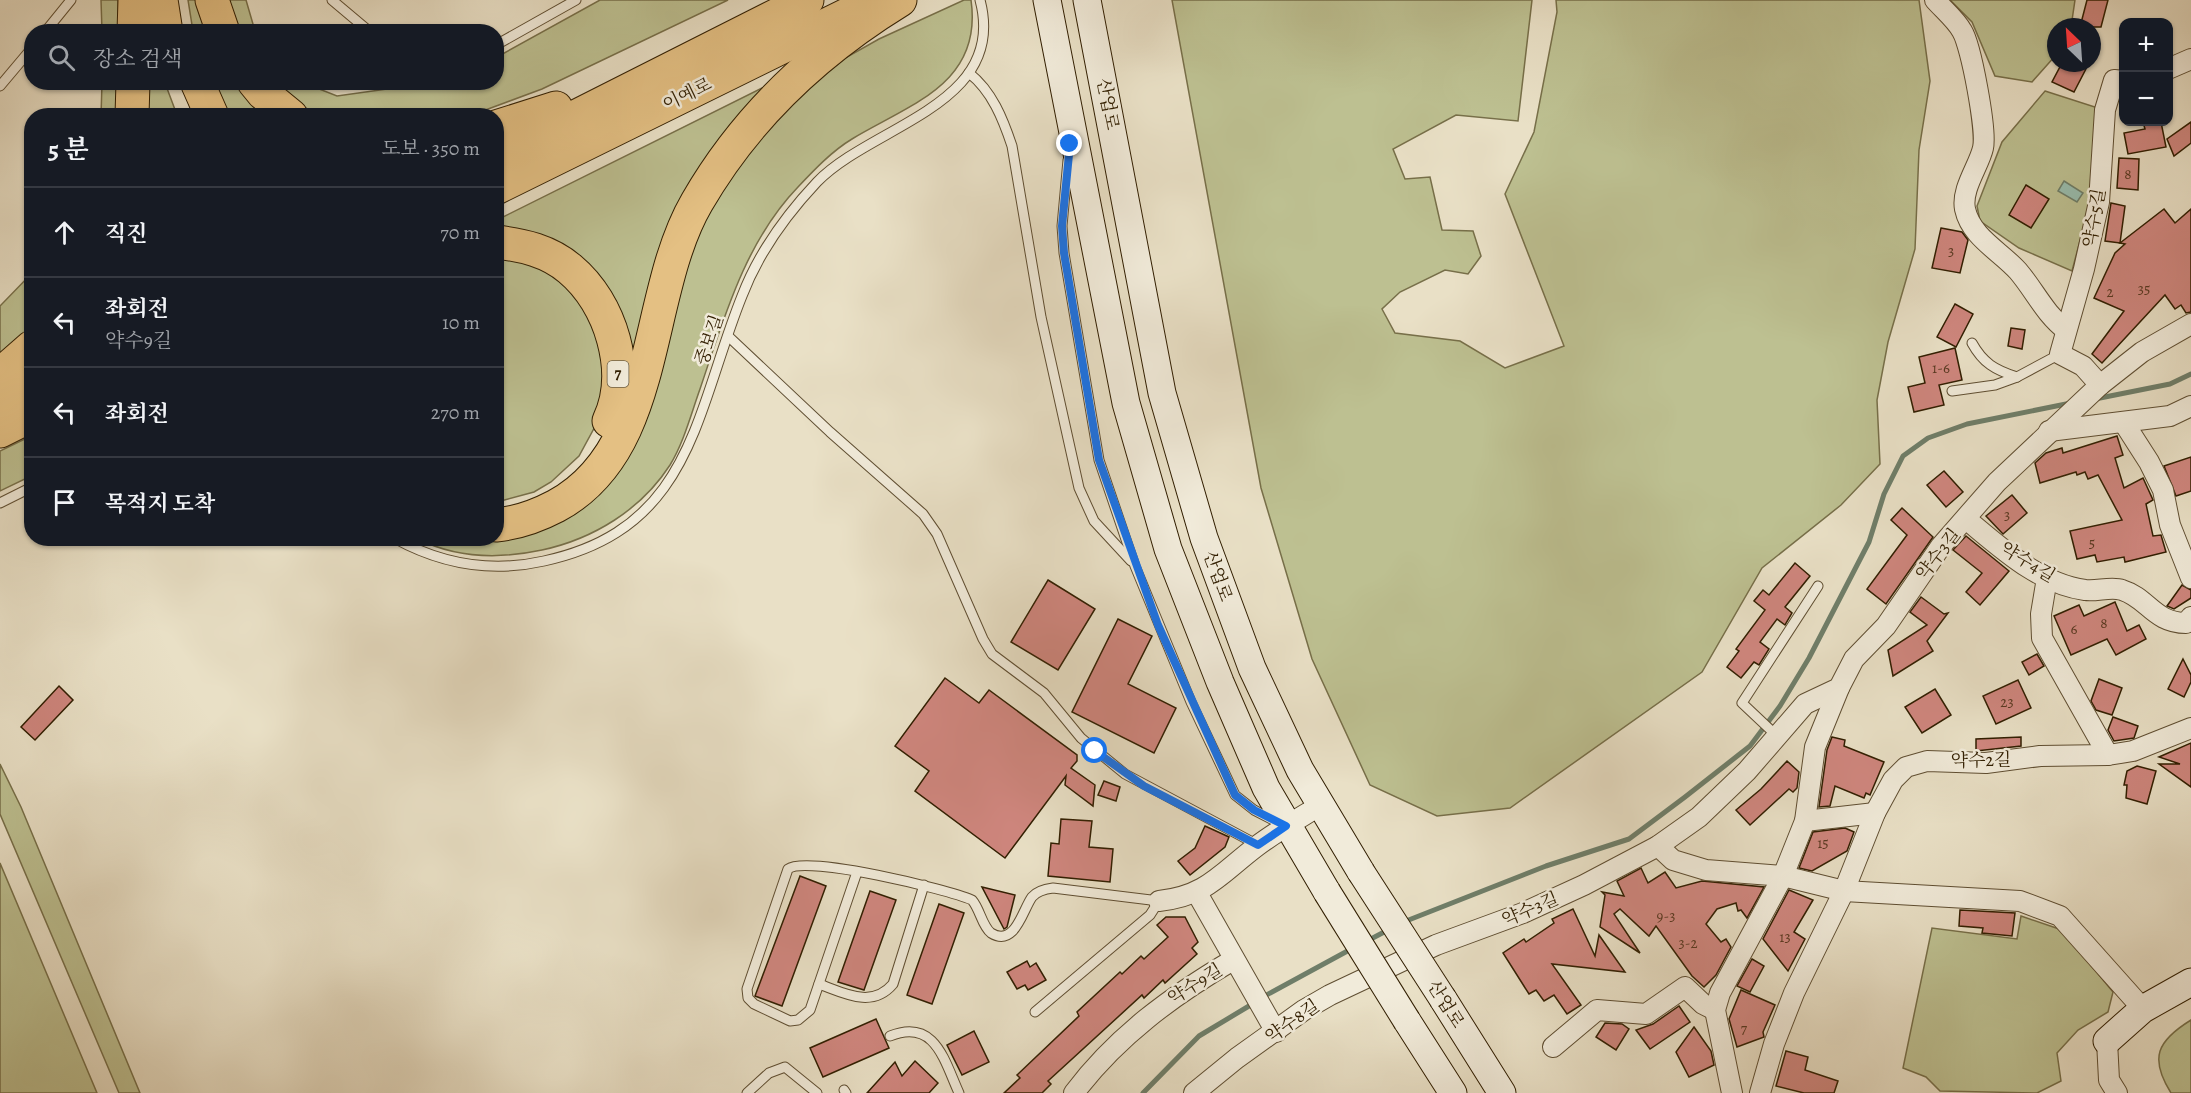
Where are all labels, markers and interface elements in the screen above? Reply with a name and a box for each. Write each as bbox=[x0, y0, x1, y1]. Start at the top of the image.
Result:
north arrow bbox=[2047, 18, 2101, 72]
map controls bbox=[2119, 18, 2173, 126]
button: + bbox=[2119, 18, 2173, 72]
search box bbox=[24, 24, 504, 90]
icon: search bbox=[45, 41, 78, 74]
text: 장소 검색 bbox=[93, 44, 182, 74]
street label: 이예로 bbox=[658, 72, 716, 116]
button: − bbox=[2119, 72, 2173, 126]
street label: 산업로 bbox=[1091, 76, 1125, 132]
route end bbox=[1056, 130, 1082, 156]
text: 5 분 bbox=[48, 132, 89, 167]
text: 도보 · 350 m bbox=[381, 135, 480, 162]
house number: 8 bbox=[2124, 164, 2132, 184]
street label: 약수5길 bbox=[2077, 186, 2111, 250]
icon: ahead bbox=[48, 216, 81, 249]
text: 직진 bbox=[105, 219, 148, 249]
text: 70 m bbox=[440, 219, 480, 246]
house number: 3 bbox=[1948, 241, 1954, 261]
house number: 35 bbox=[2138, 279, 2150, 299]
house number: 2 bbox=[2106, 282, 2114, 302]
text: 좌회전 bbox=[105, 294, 169, 324]
icon: left bbox=[48, 306, 81, 339]
text: 10 m bbox=[442, 309, 480, 336]
street label: 중보길 bbox=[689, 311, 729, 369]
text: 약수9길 bbox=[105, 327, 172, 354]
house number: 1-6 bbox=[1932, 358, 1950, 378]
road number: 7 bbox=[608, 361, 628, 387]
icon: left bbox=[48, 396, 81, 429]
text: 좌회전 bbox=[105, 399, 169, 429]
text: 270 m bbox=[431, 399, 480, 426]
icon: arrive bbox=[48, 486, 81, 519]
text: 목적지 도착 bbox=[105, 489, 215, 519]
house number: 3 bbox=[2004, 505, 2010, 525]
street label: 약수3길 bbox=[1910, 523, 1966, 585]
house number: 5 bbox=[2089, 533, 2095, 553]
street label: 약수4길 bbox=[1996, 536, 2060, 588]
street label: 산업로 bbox=[1198, 547, 1238, 605]
house number: 8 bbox=[2100, 613, 2108, 633]
house number: 6 bbox=[2071, 619, 2078, 639]
house number: 23 bbox=[2000, 692, 2014, 712]
route start bbox=[1081, 737, 1107, 763]
street label: 약수2길 bbox=[1950, 747, 2012, 773]
house number: 15 bbox=[1817, 833, 1829, 853]
street label: 약수3길 bbox=[1498, 886, 1562, 932]
house number: 9-3 bbox=[1657, 906, 1675, 926]
house number: 13 bbox=[1779, 927, 1791, 947]
house number: 3-2 bbox=[1678, 933, 1698, 953]
street label: 약수9길 bbox=[1163, 958, 1227, 1010]
street label: 산업로 bbox=[1422, 976, 1470, 1032]
street label: 약수8길 bbox=[1260, 994, 1324, 1048]
house number: 7 bbox=[1741, 1019, 1748, 1039]

